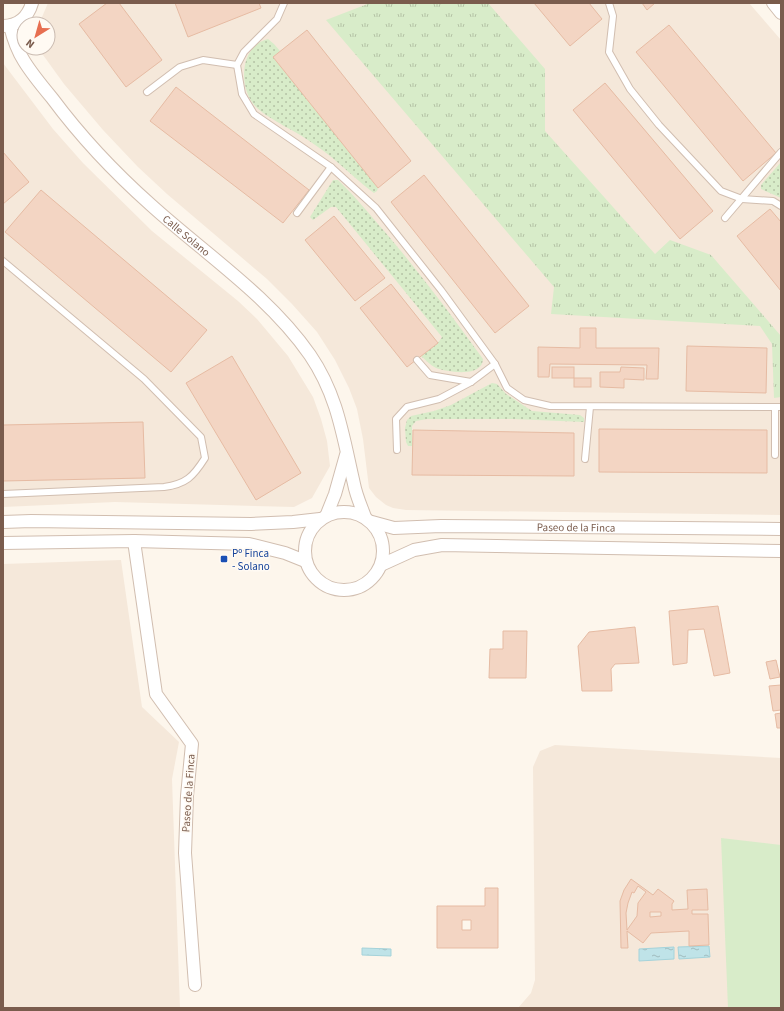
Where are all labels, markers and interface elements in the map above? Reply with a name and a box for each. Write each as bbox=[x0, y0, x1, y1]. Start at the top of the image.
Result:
north arrow bbox=[16, 16, 56, 56]
text: N bbox=[23, 35, 38, 52]
street label: Calle Solano bbox=[159, 212, 213, 260]
street label: Paseo de la Finca bbox=[537, 520, 615, 536]
place label: Pº Finca - Solano bbox=[232, 546, 270, 574]
marker: Pº Finca - Solano bbox=[219, 554, 229, 564]
street label: Paseo de la Finca bbox=[178, 753, 199, 833]

